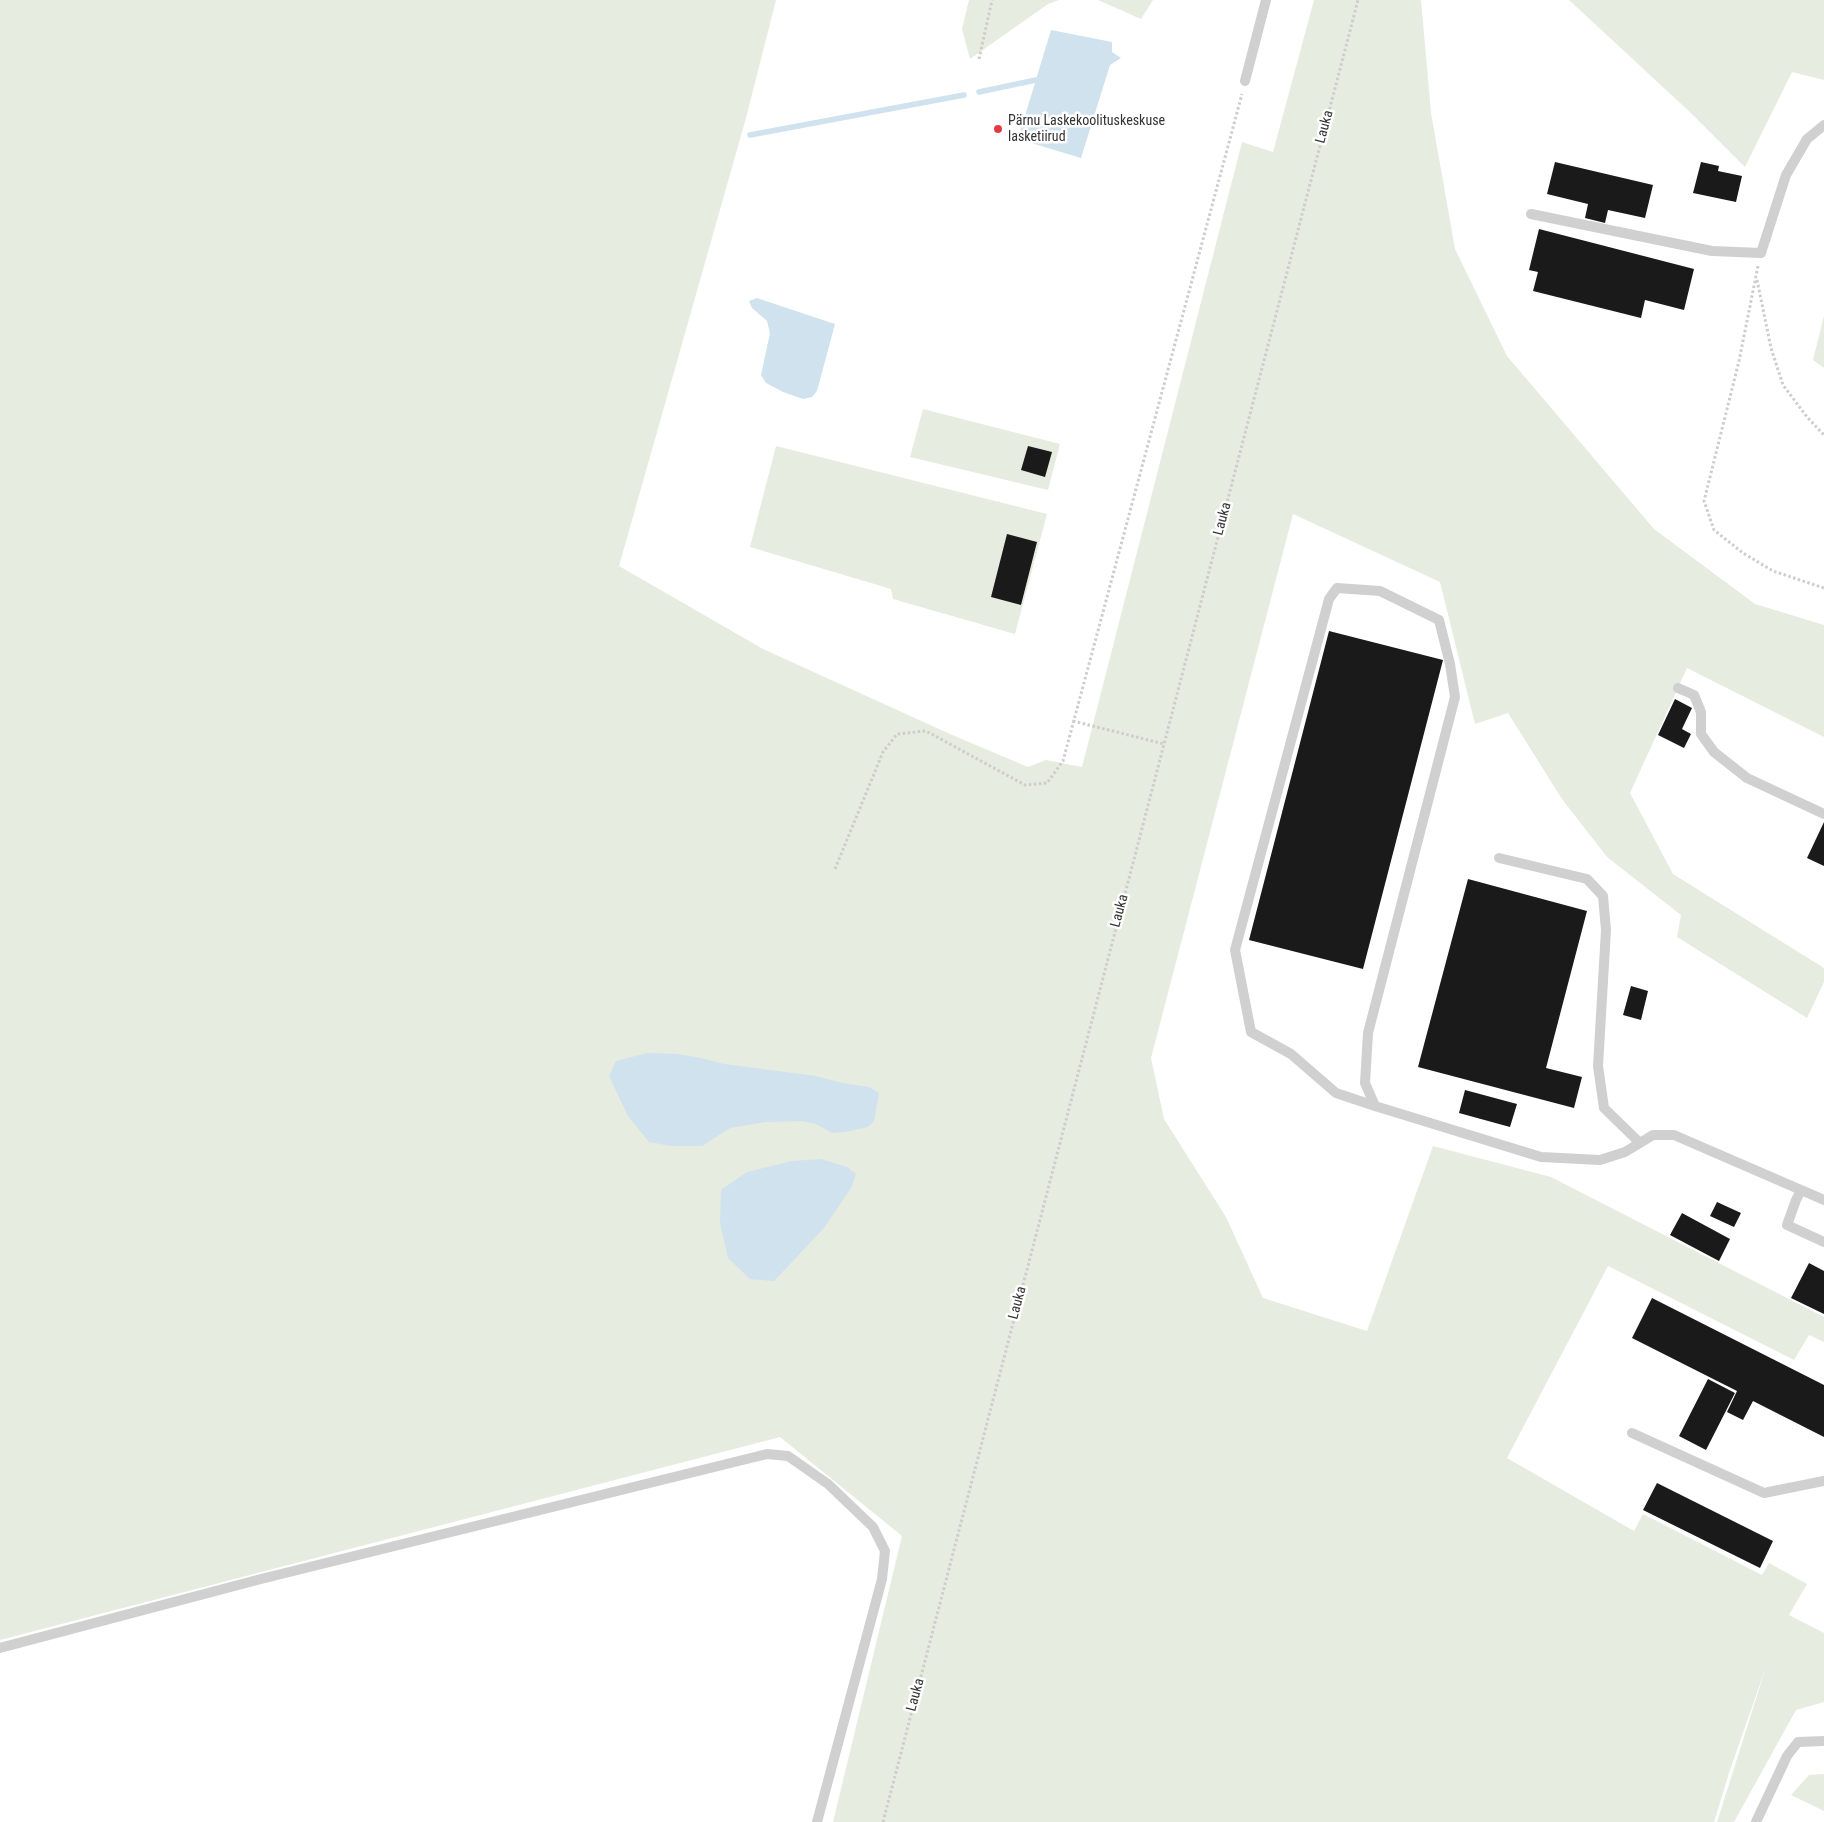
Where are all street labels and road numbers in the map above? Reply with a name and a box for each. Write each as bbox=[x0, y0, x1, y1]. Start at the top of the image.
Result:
street label: Lauka bbox=[1313, 109, 1337, 145]
street label: Lauka bbox=[1211, 501, 1235, 537]
street label: Lauka bbox=[1108, 893, 1132, 929]
street label: Lauka bbox=[1006, 1285, 1030, 1321]
street label: Lauka bbox=[904, 1677, 928, 1713]

